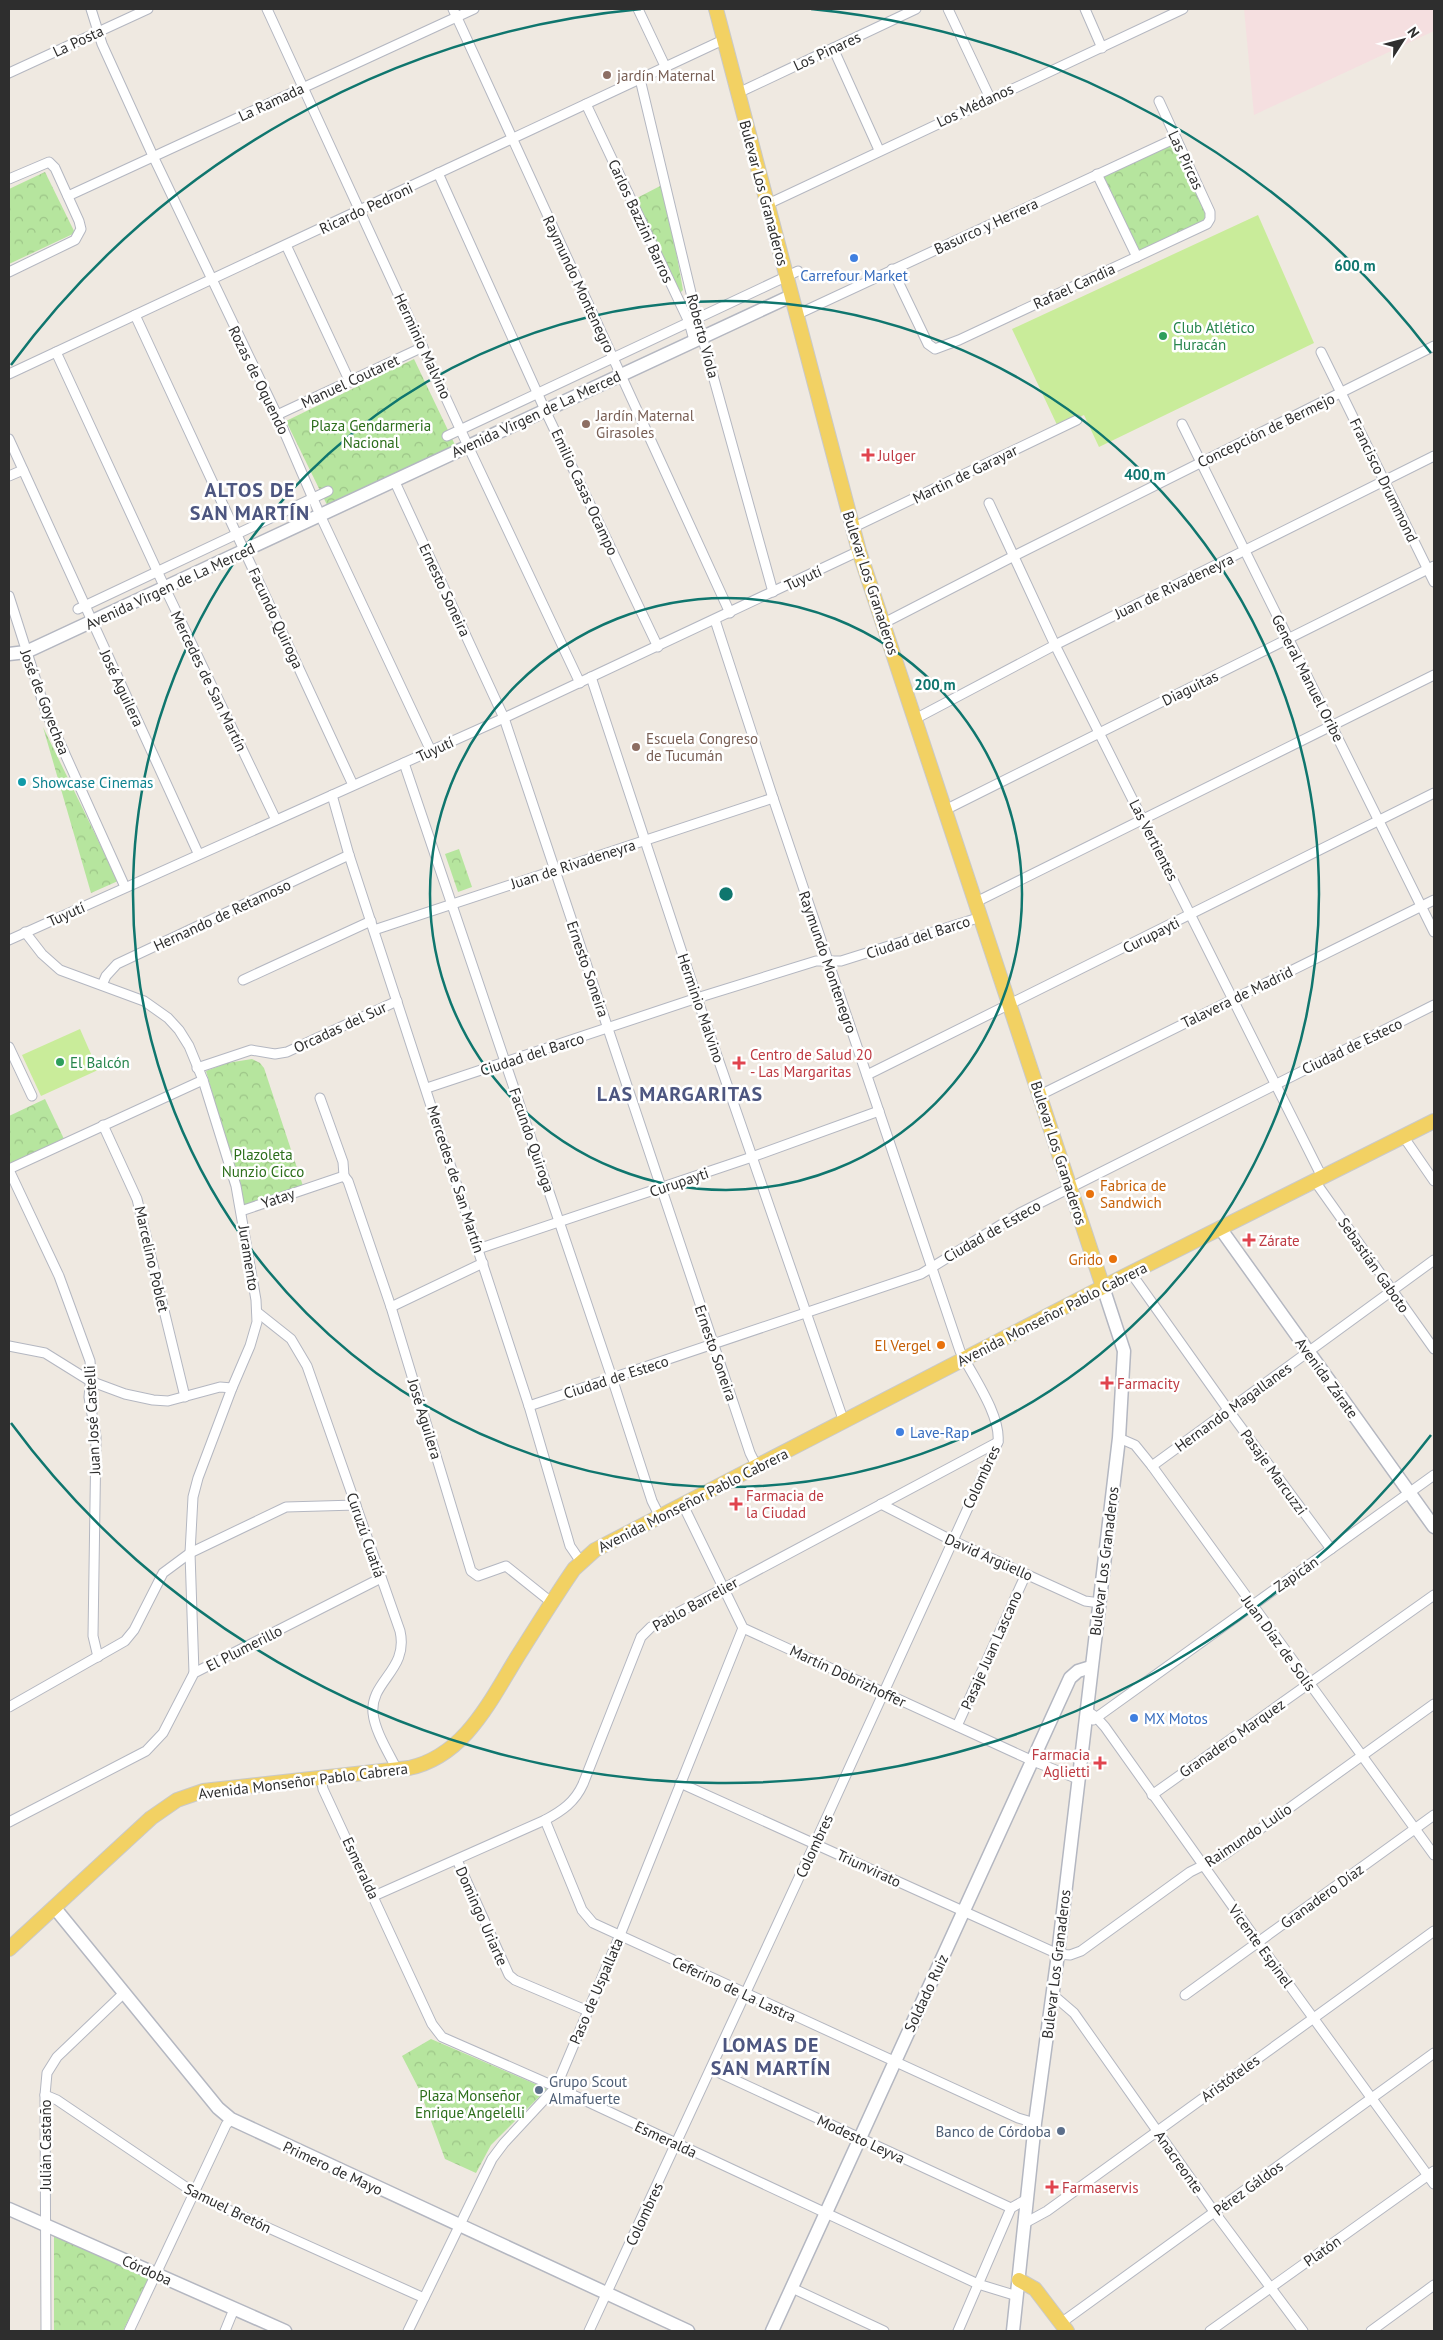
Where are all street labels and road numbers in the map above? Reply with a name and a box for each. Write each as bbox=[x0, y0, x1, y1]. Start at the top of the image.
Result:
street label: La Posta bbox=[50, 21, 106, 61]
street label: Los Pinares bbox=[790, 27, 864, 75]
street label: La Ramada bbox=[235, 79, 307, 125]
street label: Los Médanos bbox=[933, 79, 1017, 131]
street label: Bulevar Los Granaderos bbox=[735, 118, 793, 268]
street label: Las Pircas bbox=[1164, 127, 1208, 193]
street label: Carlos Bazzini Barros bbox=[604, 156, 678, 286]
street label: Ricardo Pedroni bbox=[316, 178, 416, 238]
street label: Basurco y Herrera bbox=[931, 194, 1041, 258]
street label: Raymundo Montenegro bbox=[539, 212, 619, 356]
street label: Rafael Candia bbox=[1030, 259, 1118, 313]
street label: Herminio Malvino bbox=[390, 290, 456, 402]
street label: Roberto Viola bbox=[683, 292, 723, 380]
street label: Rozas de Oquendo bbox=[224, 323, 294, 437]
street label: Manuel Coutaret bbox=[298, 350, 402, 412]
street label: Avenida Virgen de La Merced bbox=[448, 366, 624, 462]
street label: Concepción de Bermejo bbox=[1194, 388, 1338, 472]
street label: Francisco Drummond bbox=[1346, 415, 1422, 545]
street label: Emilio Casas Ocampo bbox=[547, 426, 623, 558]
street label: Martin de Garayar bbox=[909, 440, 1021, 508]
street label: Bulevar Los Granaderos bbox=[839, 509, 903, 657]
street label: Avenida Virgen de La Merced bbox=[82, 538, 258, 634]
street label: Ernesto Soneira bbox=[415, 540, 475, 640]
street label: Juan de Rivadeneyra bbox=[1110, 549, 1237, 624]
street label: Tuyutí bbox=[781, 561, 825, 595]
street label: Facundo Quiroga bbox=[244, 564, 308, 672]
street label: Mercedes de San Martín bbox=[167, 608, 251, 754]
street label: General Manuel Oribe bbox=[1268, 611, 1348, 745]
street label: José Aguilera bbox=[95, 645, 148, 730]
street label: José de Goyechea bbox=[16, 646, 74, 757]
street label: Diaguitas bbox=[1159, 666, 1221, 710]
street label: Tuyutí bbox=[413, 732, 457, 766]
street label: Las Vertientes bbox=[1125, 796, 1183, 884]
street label: Juan de Rivadeneyra bbox=[507, 835, 638, 893]
street label: Hernando de Retamoso bbox=[150, 875, 294, 955]
street label: Raymundo Montenegro bbox=[795, 888, 861, 1036]
street label: Tuyutí bbox=[44, 897, 88, 931]
street label: Ciudad del Barco bbox=[864, 911, 972, 963]
street label: Curupayti bbox=[1119, 913, 1183, 957]
street label: Ernesto Soneira bbox=[563, 918, 613, 1020]
street label: Herminio Malvino bbox=[673, 951, 729, 1065]
street label: Talavera de Madrid bbox=[1178, 962, 1296, 1032]
street label: Orcadas del Sur bbox=[290, 997, 390, 1057]
street label: Ciudad de Esteco bbox=[1299, 1014, 1405, 1078]
street label: Ciudad del Barco bbox=[478, 1028, 586, 1080]
street label: Bulevar Los Granaderos bbox=[1027, 1079, 1091, 1227]
street label: Facundo Quiroga bbox=[505, 1085, 559, 1195]
street label: Mercedes de San Martín bbox=[423, 1103, 489, 1255]
street label: Curupayti bbox=[647, 1163, 711, 1201]
street label: Yatay bbox=[259, 1183, 297, 1213]
street label: Ciudad de Esteco bbox=[940, 1195, 1044, 1267]
street label: Marcelino Poblet bbox=[131, 1204, 173, 1314]
street label: Sebastián Gaboto bbox=[1334, 1214, 1414, 1316]
street label: Juramento bbox=[234, 1223, 264, 1292]
street label: Avenida Monseñor Pablo Cabrera bbox=[954, 1258, 1150, 1370]
street label: Ernesto Soneira bbox=[691, 1302, 741, 1404]
street label: Avenida Zárate bbox=[1291, 1334, 1363, 1422]
street label: Ciudad de Esteco bbox=[561, 1351, 671, 1403]
street label: Hernando Magallanes bbox=[1171, 1358, 1295, 1456]
street label: Juan José Castelli bbox=[80, 1365, 104, 1476]
street label: José Aguilera bbox=[403, 1376, 446, 1462]
street label: Pasaje Marcuzzi bbox=[1237, 1425, 1311, 1519]
street label: Colombres bbox=[958, 1442, 1004, 1512]
street label: Avenida Monseñor Pablo Cabrera bbox=[595, 1444, 791, 1556]
street label: Bulevar Los Granaderos bbox=[1085, 1485, 1123, 1637]
street label: Curuzú Cuatiá bbox=[343, 1490, 389, 1580]
street label: David Argüello bbox=[942, 1529, 1036, 1585]
street label: Zapicán bbox=[1270, 1552, 1322, 1596]
street label: Pablo Barrelier bbox=[649, 1573, 741, 1635]
street label: Pasaje Juan Lascano bbox=[956, 1587, 1026, 1713]
street label: Juan Díaz de Solís bbox=[1237, 1590, 1320, 1695]
street label: El Plumerillo bbox=[203, 1621, 285, 1675]
street label: Martín Dobrizhoffer bbox=[787, 1641, 909, 1711]
street label: Granadero Marquez bbox=[1175, 1694, 1289, 1782]
street label: Avenida Monseñor Pablo Cabrera bbox=[197, 1759, 409, 1803]
street label: Raimundo Lulio bbox=[1201, 1799, 1295, 1871]
street label: Colombres bbox=[791, 1811, 837, 1881]
street label: Esmeralda bbox=[338, 1834, 384, 1902]
street label: Triunvirato bbox=[834, 1845, 904, 1891]
street label: Granadero Díaz bbox=[1277, 1859, 1367, 1933]
street label: Domingo Uriarte bbox=[452, 1863, 512, 1969]
street label: Bulevar Los Granaderos bbox=[1037, 1888, 1075, 2040]
street label: Vicente Espinel bbox=[1224, 1900, 1298, 1992]
street label: Paso de Uspallata bbox=[565, 1935, 627, 2047]
street label: Soldado Ruiz bbox=[900, 1951, 952, 2035]
street label: Ceferino de La Lastra bbox=[669, 1952, 799, 2026]
street label: Aristóteles bbox=[1197, 2050, 1263, 2106]
street label: Julián Castaño bbox=[36, 2099, 55, 2192]
street label: Modesto Leyva bbox=[814, 2110, 908, 2168]
street label: Esmeralda bbox=[632, 2116, 700, 2162]
street label: Anacreonte bbox=[1150, 2127, 1208, 2197]
street label: Primero de Mayo bbox=[280, 2137, 386, 2199]
street label: Pérez Gáldos bbox=[1209, 2156, 1287, 2220]
street label: Samuel Bretón bbox=[181, 2179, 275, 2237]
street label: Colombres bbox=[621, 2179, 667, 2249]
street label: Platón bbox=[1300, 2231, 1344, 2271]
street label: Córdoba bbox=[119, 2251, 175, 2289]

